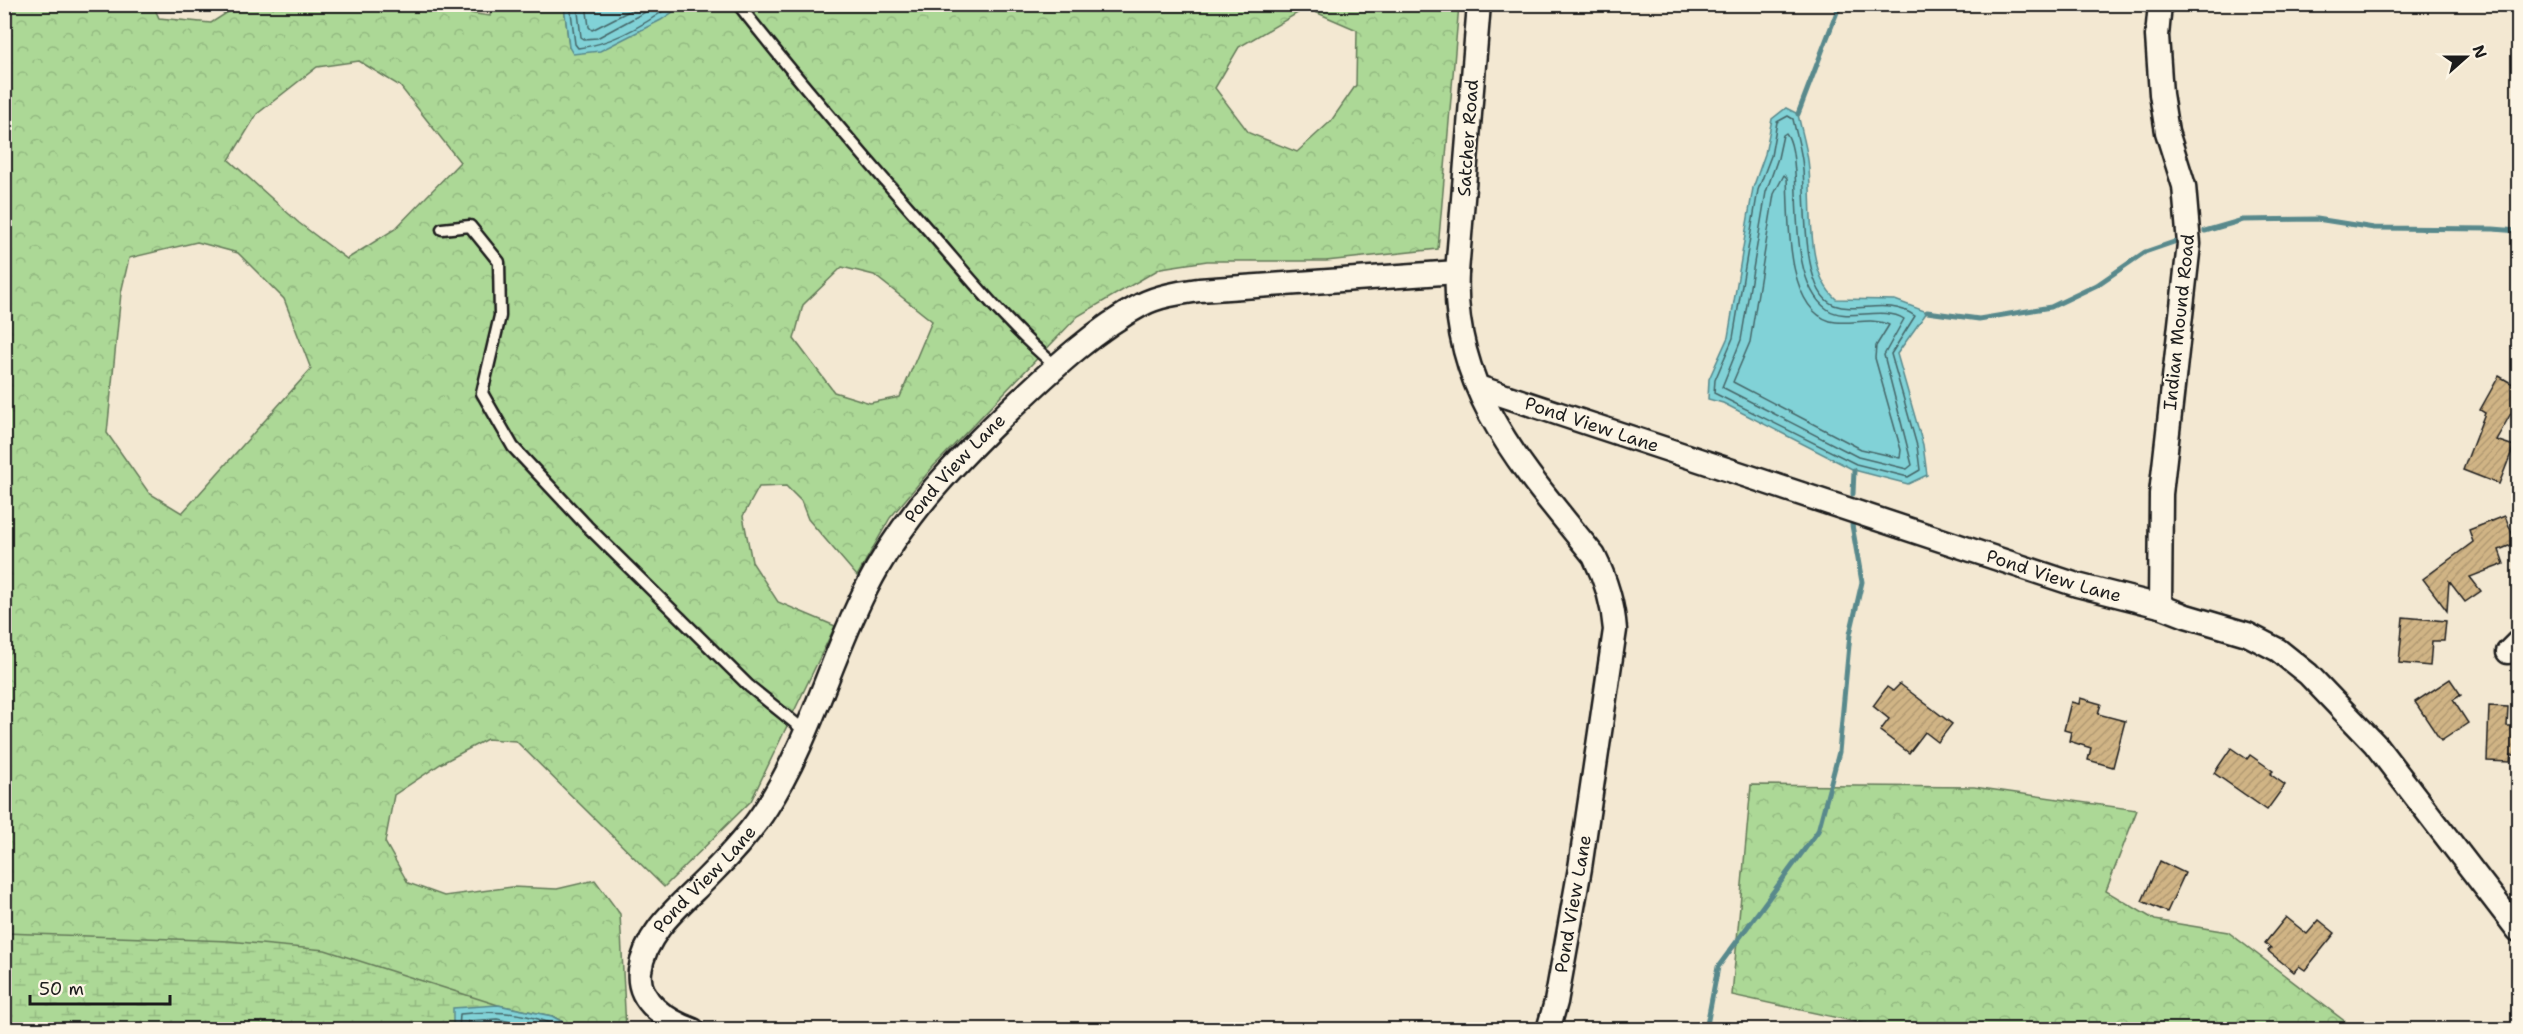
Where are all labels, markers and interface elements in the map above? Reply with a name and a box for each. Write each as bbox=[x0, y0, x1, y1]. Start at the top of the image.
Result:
north arrow bbox=[2436, 27, 2496, 87]
text: N bbox=[2467, 42, 2492, 61]
street label: Satcher Road bbox=[1452, 79, 1484, 197]
street label: Indian Mound Road bbox=[2158, 233, 2200, 411]
street label: Pond View Lane bbox=[1522, 391, 1662, 458]
street label: Pond View Lane bbox=[899, 408, 1011, 528]
street label: Pond View Lane bbox=[1983, 544, 2124, 608]
street label: Pond View Lane bbox=[647, 821, 762, 938]
street label: Pond View Lane bbox=[1549, 833, 1597, 975]
scale bar bbox=[30, 968, 170, 1006]
text: 50 m bbox=[39, 977, 84, 1001]

